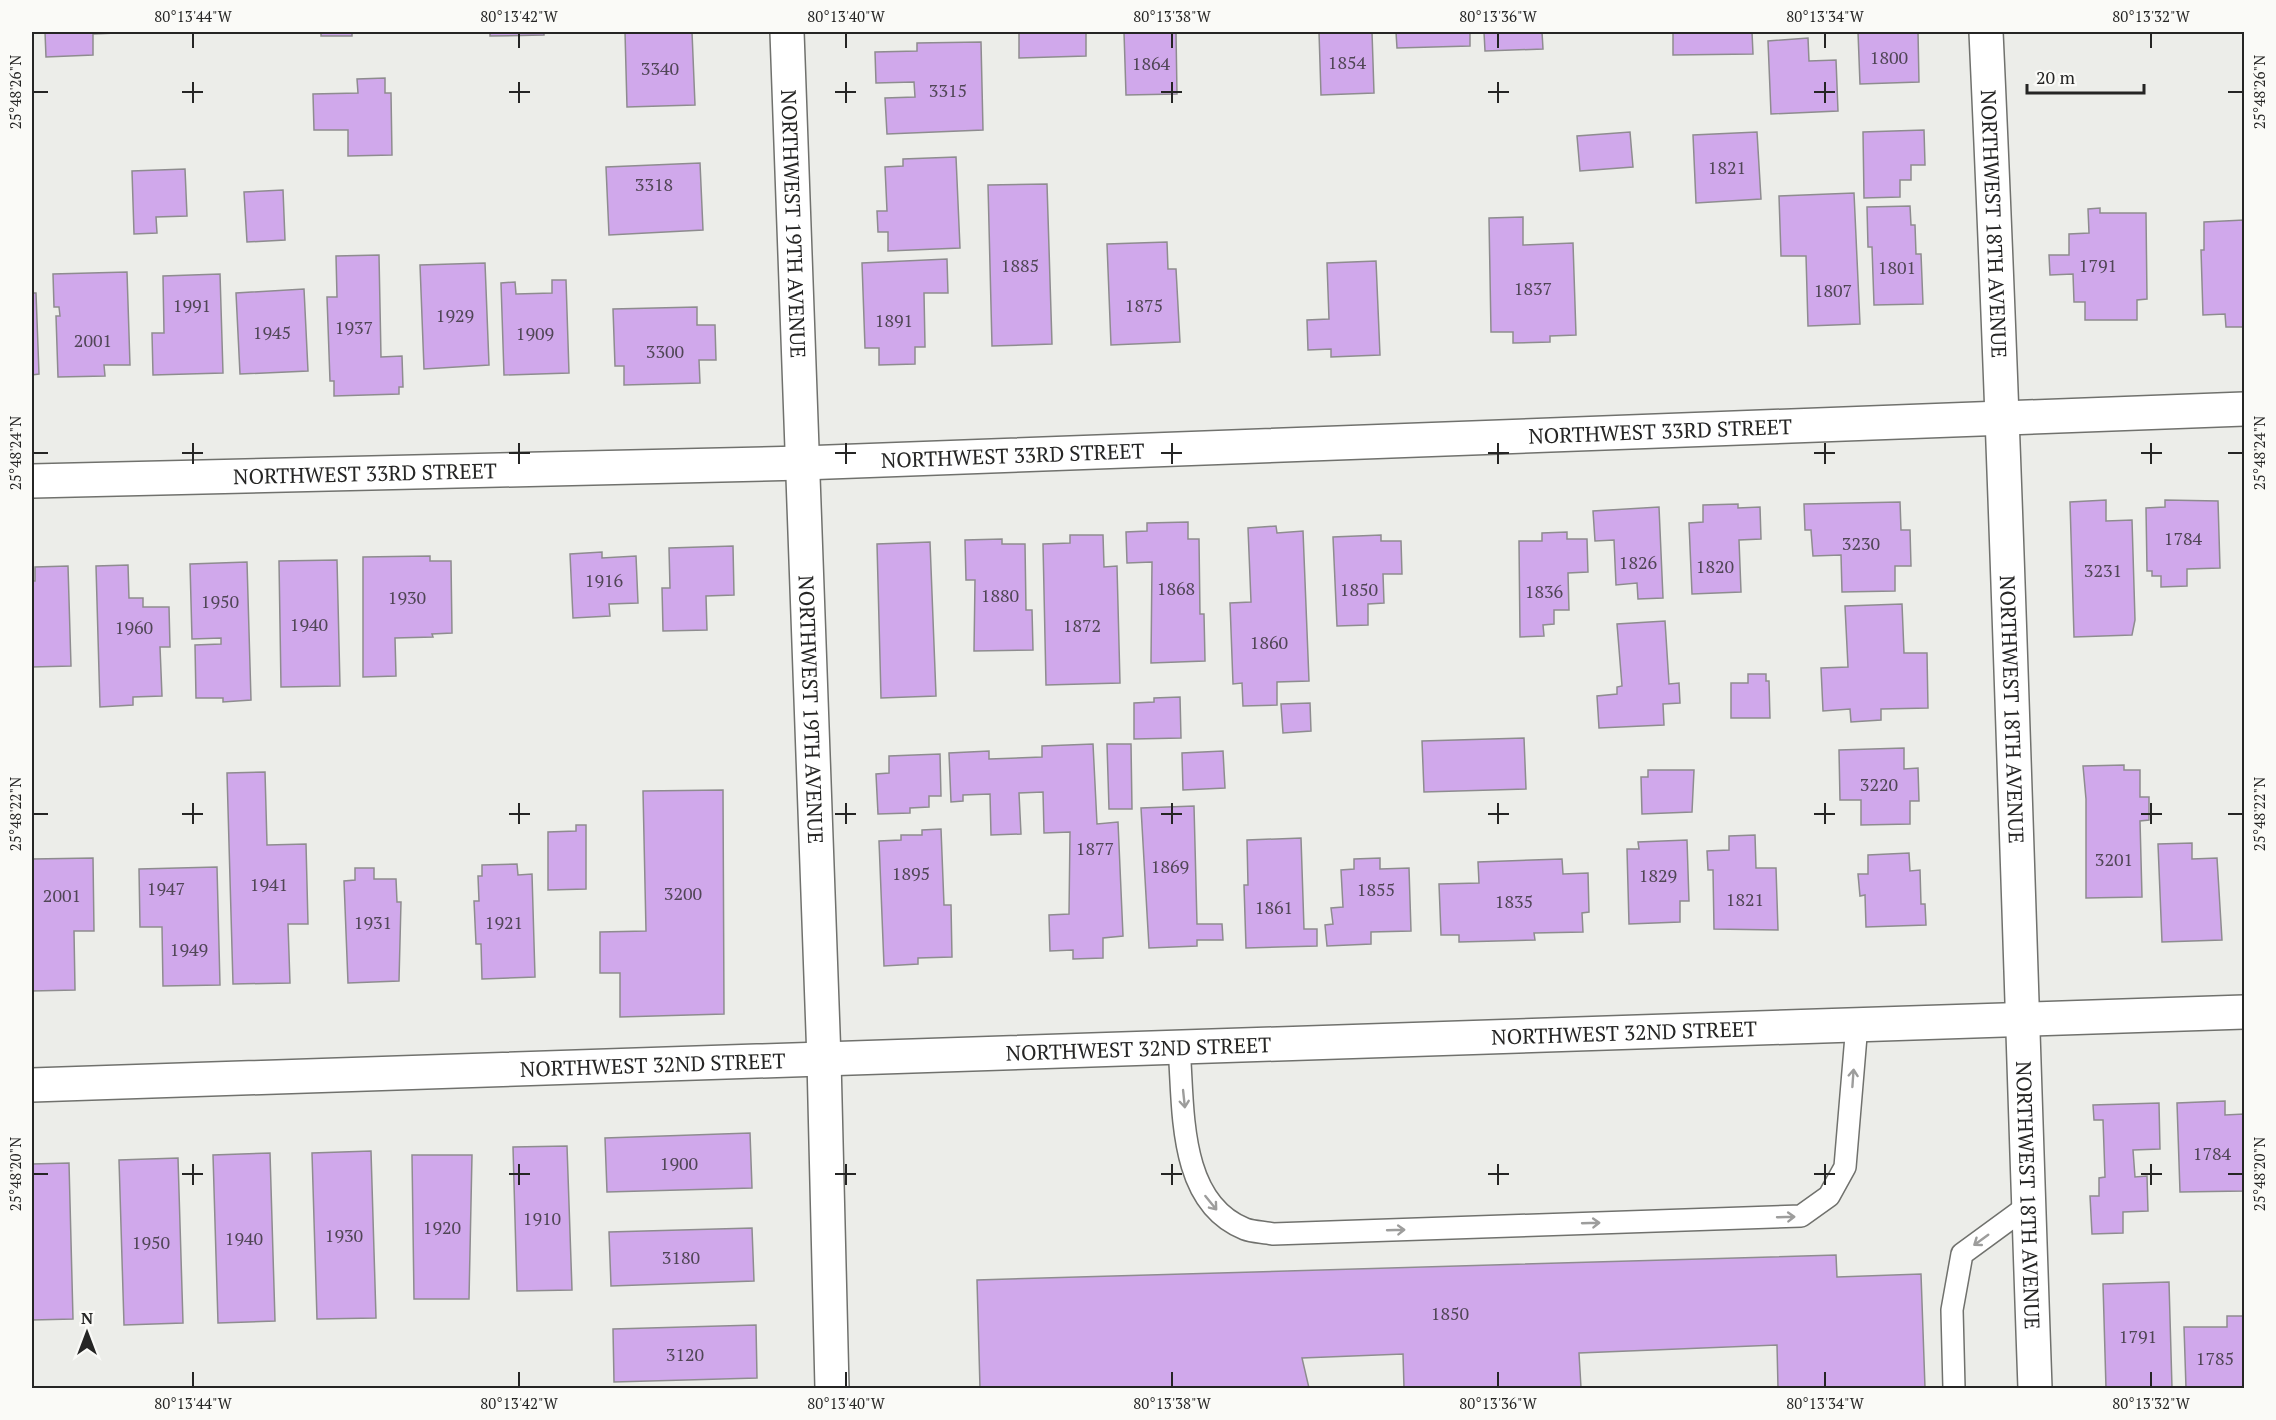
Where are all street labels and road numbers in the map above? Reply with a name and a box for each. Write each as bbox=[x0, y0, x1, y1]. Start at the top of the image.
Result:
street label: NORTHWEST 19TH AVENUE bbox=[775, 89, 813, 359]
street label: NORTHWEST 18TH AVENUE bbox=[1975, 89, 2014, 359]
street label: NORTHWEST 33RD STREET bbox=[1528, 412, 1792, 450]
street label: NORTHWEST 33RD STREET bbox=[880, 436, 1145, 474]
street label: NORTHWEST 33RD STREET bbox=[233, 456, 497, 490]
street label: NORTHWEST 19TH AVENUE bbox=[793, 575, 830, 844]
street label: NORTHWEST 18TH AVENUE bbox=[1994, 575, 2031, 844]
street label: NORTHWEST 32ND STREET bbox=[1491, 1014, 1757, 1051]
street label: NORTHWEST 32ND STREET bbox=[1005, 1030, 1272, 1067]
street label: NORTHWEST 32ND STREET bbox=[519, 1046, 786, 1083]
street label: NORTHWEST 18TH AVENUE bbox=[2010, 1060, 2047, 1330]

